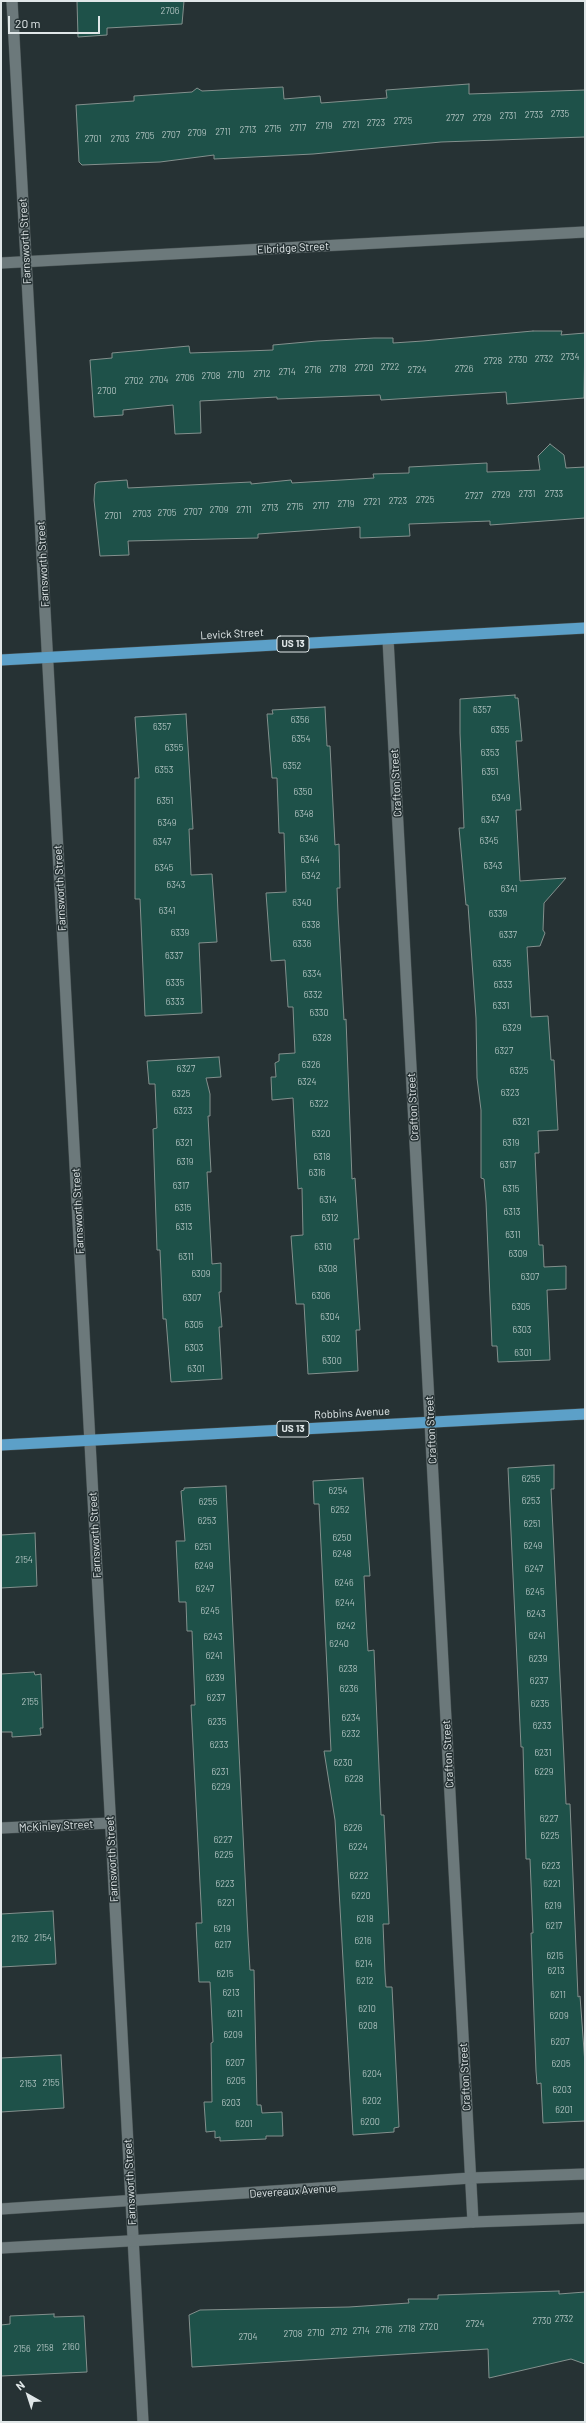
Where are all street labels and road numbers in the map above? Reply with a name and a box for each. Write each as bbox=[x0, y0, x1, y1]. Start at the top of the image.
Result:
street label: Farnsworth Street bbox=[16, 197, 34, 285]
street label: Elbridge Street bbox=[257, 240, 329, 256]
street label: Farnsworth Street bbox=[34, 520, 52, 608]
street label: Levick Street bbox=[200, 626, 264, 642]
road number: US 13 bbox=[277, 636, 309, 652]
street label: Crafton Street bbox=[388, 749, 404, 817]
street label: Farnsworth Street bbox=[51, 844, 69, 932]
street label: Crafton Street bbox=[405, 1073, 421, 1141]
street label: Farnsworth Street bbox=[69, 1167, 87, 1255]
street label: Crafton Street bbox=[423, 1396, 439, 1464]
street label: Robbins Avenue bbox=[314, 1404, 390, 1422]
road number: US 13 bbox=[277, 1421, 309, 1437]
street label: Farnsworth Street bbox=[86, 1491, 104, 1579]
street label: Crafton Street bbox=[440, 1720, 456, 1788]
street label: Farnsworth Street bbox=[103, 1815, 121, 1903]
street label: McKinley Street bbox=[18, 1817, 94, 1835]
street label: Crafton Street bbox=[457, 2043, 473, 2111]
street label: Farnsworth Street bbox=[121, 2138, 139, 2226]
street label: Devereaux Avenue bbox=[249, 2181, 337, 2201]

